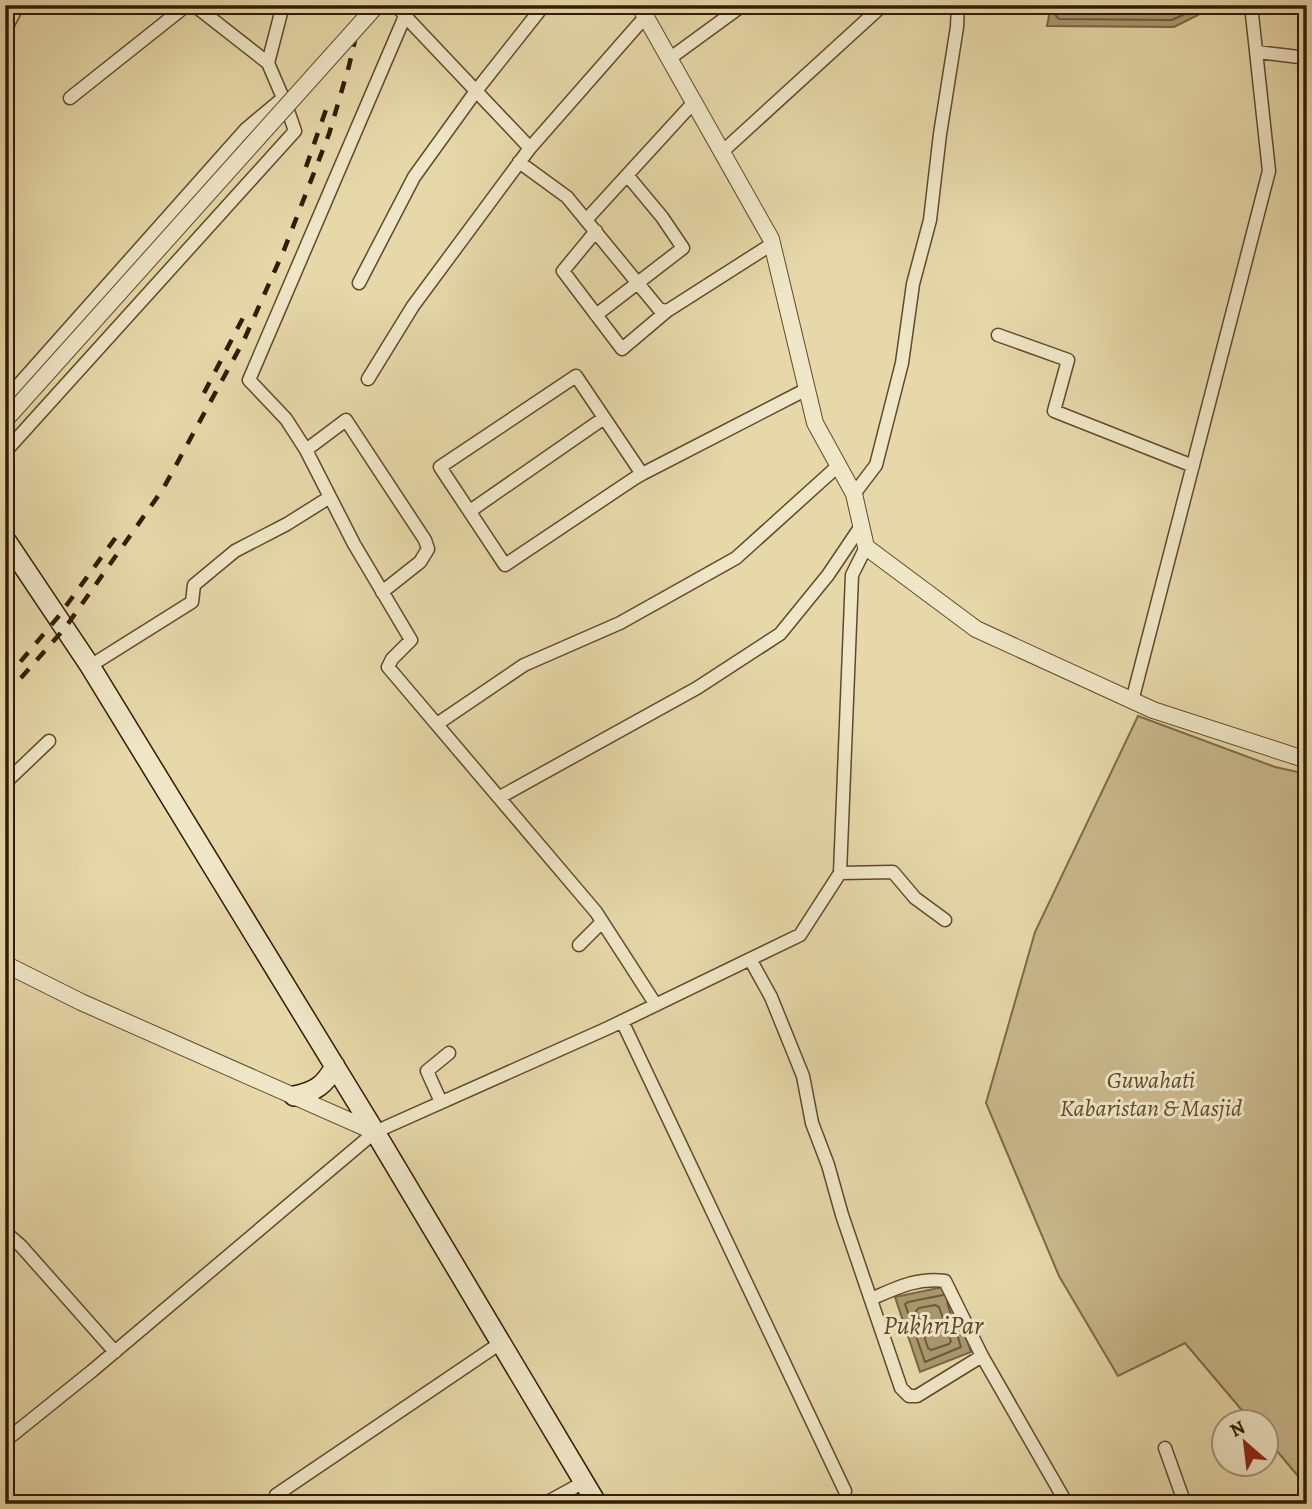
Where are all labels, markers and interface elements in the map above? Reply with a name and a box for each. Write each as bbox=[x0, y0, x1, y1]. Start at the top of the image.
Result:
park label: Guwahati Kabaristan & Masjid bbox=[1060, 1064, 1242, 1124]
water label: PukhriPar bbox=[883, 1308, 984, 1343]
north arrow bbox=[1210, 1408, 1280, 1478]
text: N bbox=[1225, 1414, 1250, 1444]

